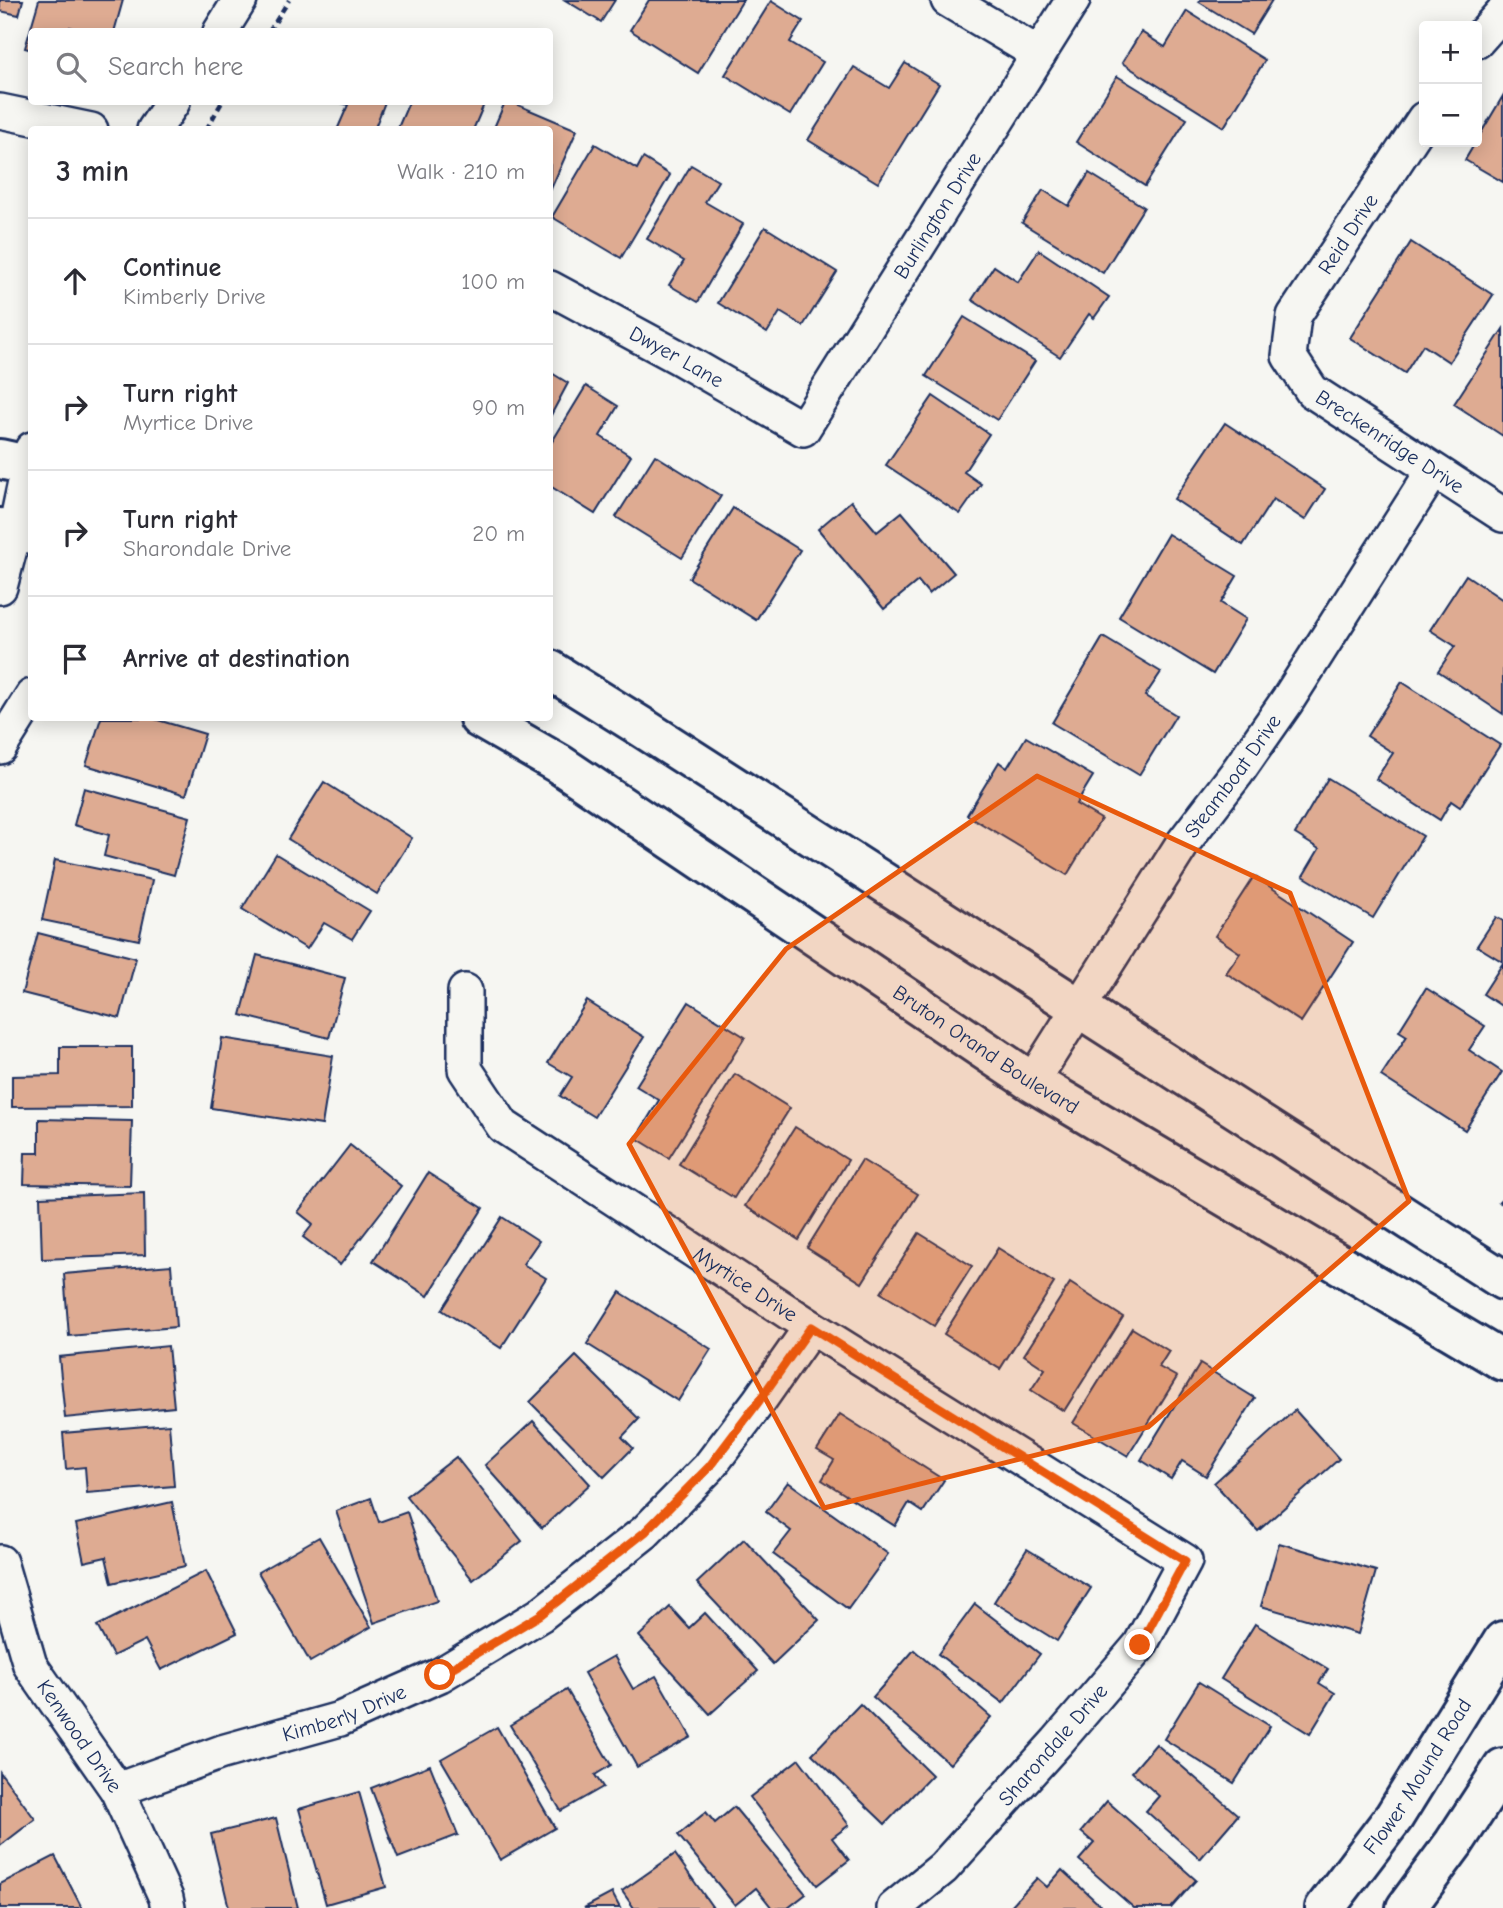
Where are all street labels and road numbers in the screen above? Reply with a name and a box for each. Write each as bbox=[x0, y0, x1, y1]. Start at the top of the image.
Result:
street label: Burlington Drive bbox=[889, 148, 986, 283]
street label: Reid Drive bbox=[1313, 189, 1383, 279]
street label: Dwyer Lane bbox=[625, 321, 728, 393]
street label: Breckenridge Drive bbox=[1311, 385, 1468, 498]
street label: Steamboat Drive bbox=[1179, 710, 1286, 843]
street label: Bruton Orand Boulevard bbox=[888, 980, 1083, 1119]
street label: Myrtice Drive bbox=[689, 1242, 802, 1327]
street label: Kenwood Drive bbox=[32, 1675, 127, 1797]
street label: Kimberly Drive bbox=[280, 1679, 410, 1747]
street label: Sharondale Drive bbox=[994, 1679, 1112, 1811]
street label: Flower Mound Road bbox=[1358, 1694, 1476, 1859]

